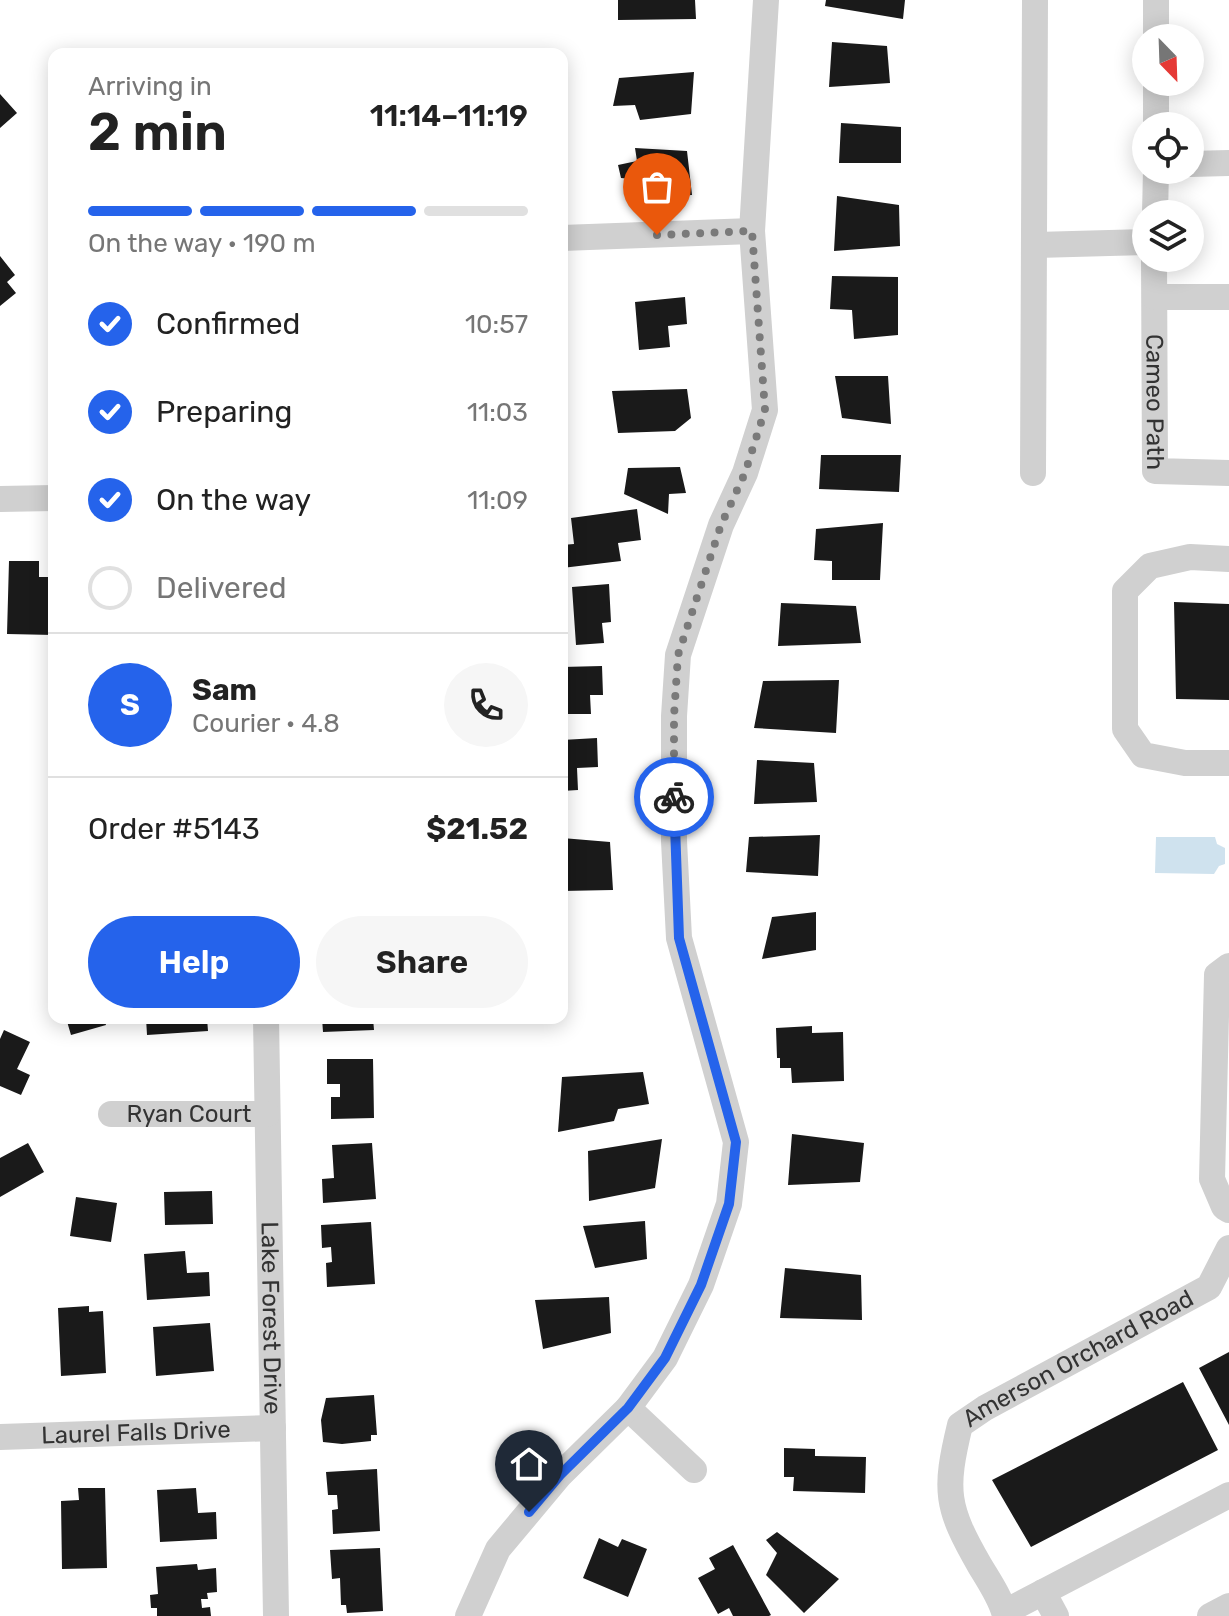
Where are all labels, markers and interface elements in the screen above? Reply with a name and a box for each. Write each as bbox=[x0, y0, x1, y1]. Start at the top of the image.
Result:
north arrow bbox=[1132, 24, 1204, 96]
map controls bbox=[1132, 24, 1204, 272]
text: Arriving in bbox=[88, 71, 212, 102]
text: 11:14–11:19 bbox=[370, 98, 528, 134]
text: 2 min bbox=[88, 101, 227, 163]
button: locate bbox=[1132, 112, 1204, 184]
pin bbox=[623, 153, 691, 235]
icon: bag bbox=[635, 165, 679, 209]
button: layers bbox=[1132, 200, 1204, 272]
text: On the way · 190 m bbox=[88, 228, 316, 259]
icon: check bbox=[88, 302, 132, 346]
text: Confirmed bbox=[156, 306, 300, 342]
text: 10:57 bbox=[465, 309, 528, 340]
street label: Cameo Path bbox=[1140, 334, 1169, 470]
icon: check bbox=[88, 390, 132, 434]
text: Preparing bbox=[156, 394, 292, 430]
text: 11:03 bbox=[467, 397, 528, 428]
icon: check bbox=[88, 478, 132, 522]
text: On the way bbox=[156, 482, 311, 518]
text: 11:09 bbox=[467, 485, 528, 516]
text: Delivered bbox=[156, 570, 287, 606]
button: phone bbox=[444, 663, 528, 747]
text: Sam bbox=[192, 672, 257, 708]
text: S bbox=[120, 687, 140, 723]
text: Courier · 4.8 bbox=[192, 708, 340, 739]
courier bbox=[634, 757, 714, 837]
icon: bike bbox=[652, 775, 696, 819]
text: Order #5143 bbox=[88, 811, 260, 847]
text: $21.52 bbox=[426, 811, 528, 847]
button: Help bbox=[88, 916, 300, 1008]
button: Share bbox=[316, 916, 528, 1008]
street label: Ryan Court bbox=[127, 1100, 251, 1128]
street label: Lake Forest Drive bbox=[255, 1221, 287, 1415]
street label: Amerson Orchard Road bbox=[957, 1284, 1198, 1433]
street label: Laurel Falls Drive bbox=[41, 1415, 231, 1450]
pin bbox=[495, 1430, 563, 1512]
icon: home bbox=[507, 1442, 551, 1486]

